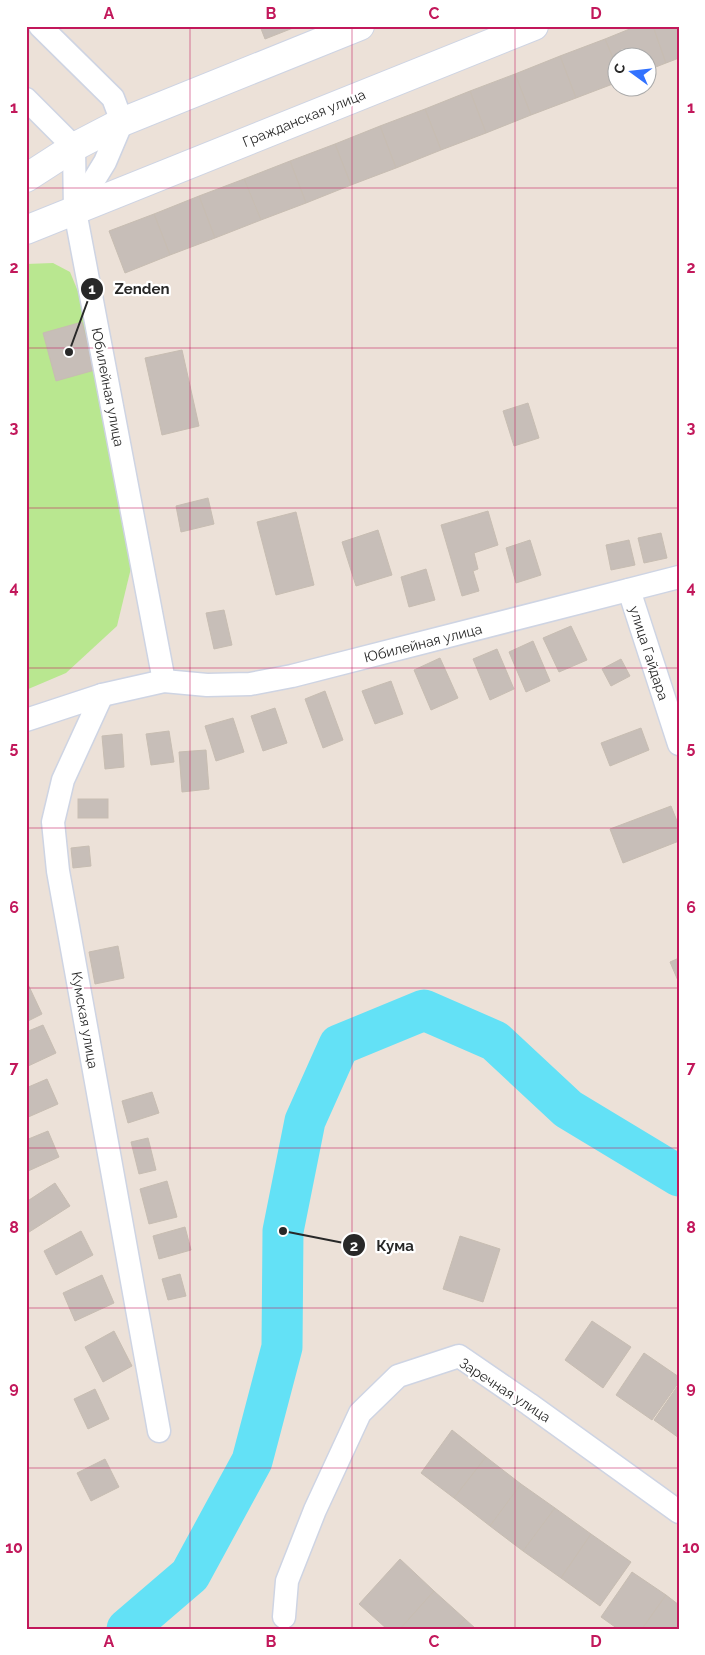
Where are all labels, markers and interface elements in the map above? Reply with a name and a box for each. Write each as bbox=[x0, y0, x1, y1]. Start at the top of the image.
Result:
text: A bbox=[104, 4, 115, 23]
text: B bbox=[266, 4, 277, 23]
text: C bbox=[429, 4, 440, 23]
text: D bbox=[590, 4, 602, 23]
north arrow bbox=[608, 48, 658, 98]
text: С bbox=[610, 62, 629, 75]
street label: Гражданская улица bbox=[240, 86, 368, 150]
text: 1 bbox=[10, 98, 18, 117]
text: 1 bbox=[687, 98, 695, 117]
text: 2 bbox=[9, 258, 19, 277]
text: 2 bbox=[686, 258, 696, 277]
callout: Zenden bbox=[79, 274, 179, 304]
text: 1 bbox=[88, 280, 96, 298]
text: Zenden bbox=[115, 280, 169, 298]
street label: Юбилейная улица bbox=[89, 326, 127, 448]
text: 3 bbox=[10, 418, 19, 437]
text: 3 bbox=[687, 418, 696, 437]
text: 4 bbox=[9, 578, 19, 597]
text: 4 bbox=[686, 578, 696, 597]
street label: улица Гайдара bbox=[626, 604, 672, 702]
street label: Юбилейная улица bbox=[362, 621, 484, 665]
text: 5 bbox=[10, 738, 19, 757]
text: 5 bbox=[687, 738, 696, 757]
text: 6 bbox=[9, 898, 19, 917]
text: 6 bbox=[686, 898, 696, 917]
street label: Кумская улица bbox=[69, 970, 101, 1070]
text: 7 bbox=[10, 1058, 19, 1077]
text: 7 bbox=[687, 1058, 696, 1077]
text: 8 bbox=[9, 1218, 19, 1237]
text: 8 bbox=[686, 1218, 696, 1237]
callout: Кума bbox=[341, 1230, 424, 1260]
text: 2 bbox=[350, 1237, 358, 1255]
text: Кума bbox=[376, 1237, 414, 1255]
street label: Заречная улица bbox=[457, 1355, 553, 1425]
text: 9 bbox=[9, 1378, 19, 1397]
text: 9 bbox=[686, 1378, 696, 1397]
text: 10 bbox=[5, 1538, 23, 1557]
text: 10 bbox=[682, 1538, 700, 1557]
text: A bbox=[104, 1632, 115, 1651]
text: B bbox=[266, 1632, 277, 1651]
text: C bbox=[429, 1632, 440, 1651]
text: D bbox=[590, 1632, 602, 1651]

